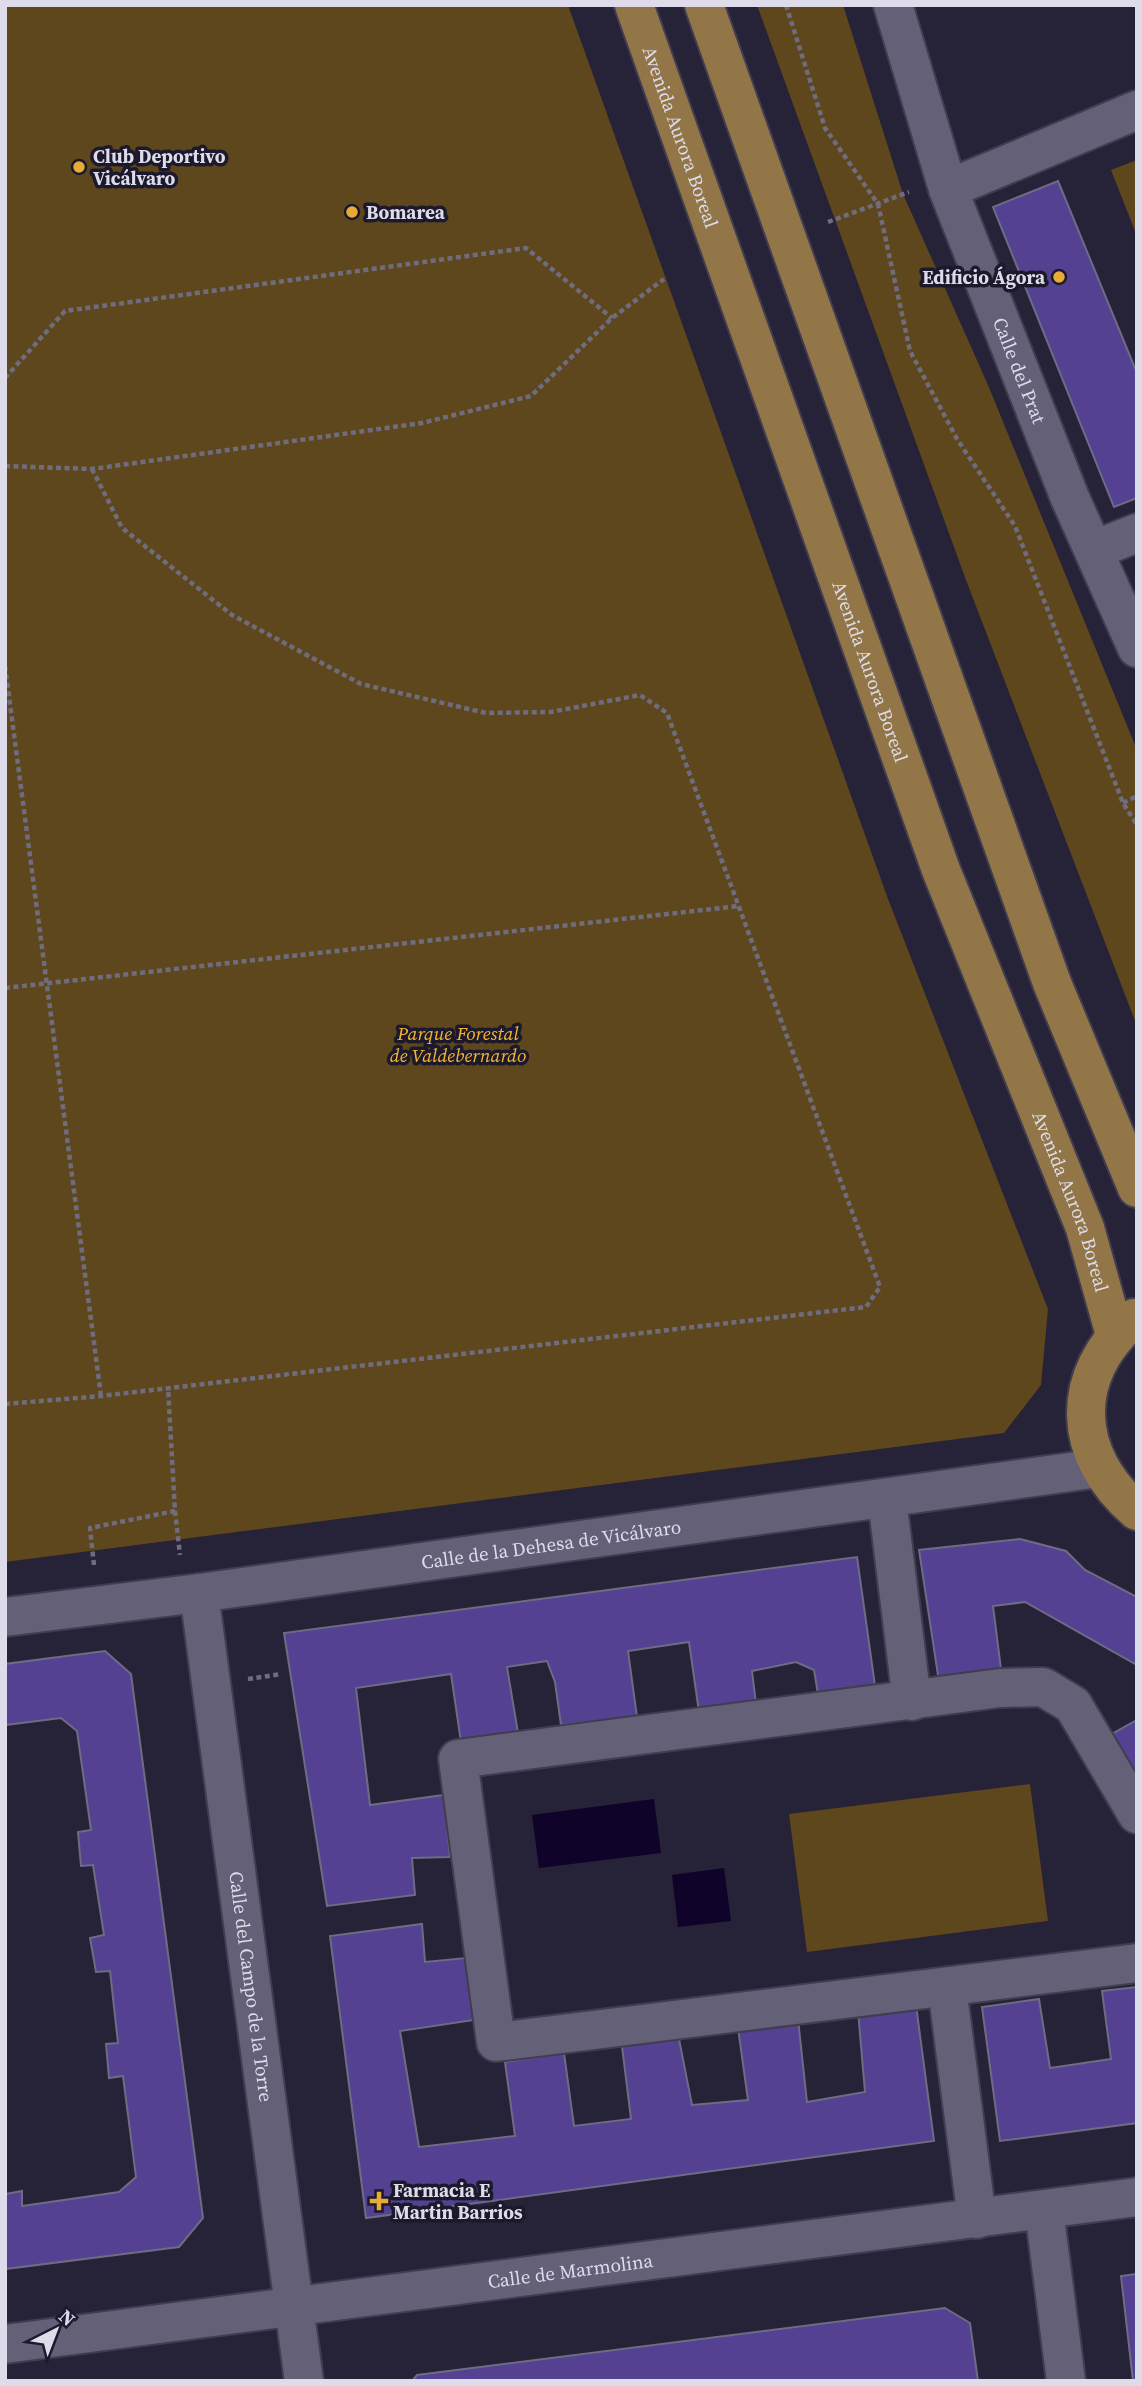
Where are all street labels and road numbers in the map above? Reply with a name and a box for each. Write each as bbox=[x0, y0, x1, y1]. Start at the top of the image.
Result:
street label: Avenida Aurora Boreal bbox=[637, 43, 725, 232]
street label: Calle del Prat bbox=[987, 313, 1053, 428]
street label: Avenida Aurora Boreal bbox=[826, 577, 915, 766]
street label: Avenida Aurora Boreal bbox=[1026, 1107, 1115, 1295]
street label: Calle de la Dehesa de Vicálvaro bbox=[420, 1513, 683, 1575]
street label: Calle del Campo de la Torre bbox=[223, 1870, 280, 2103]
street label: Calle de Marmolina bbox=[486, 2247, 655, 2294]

